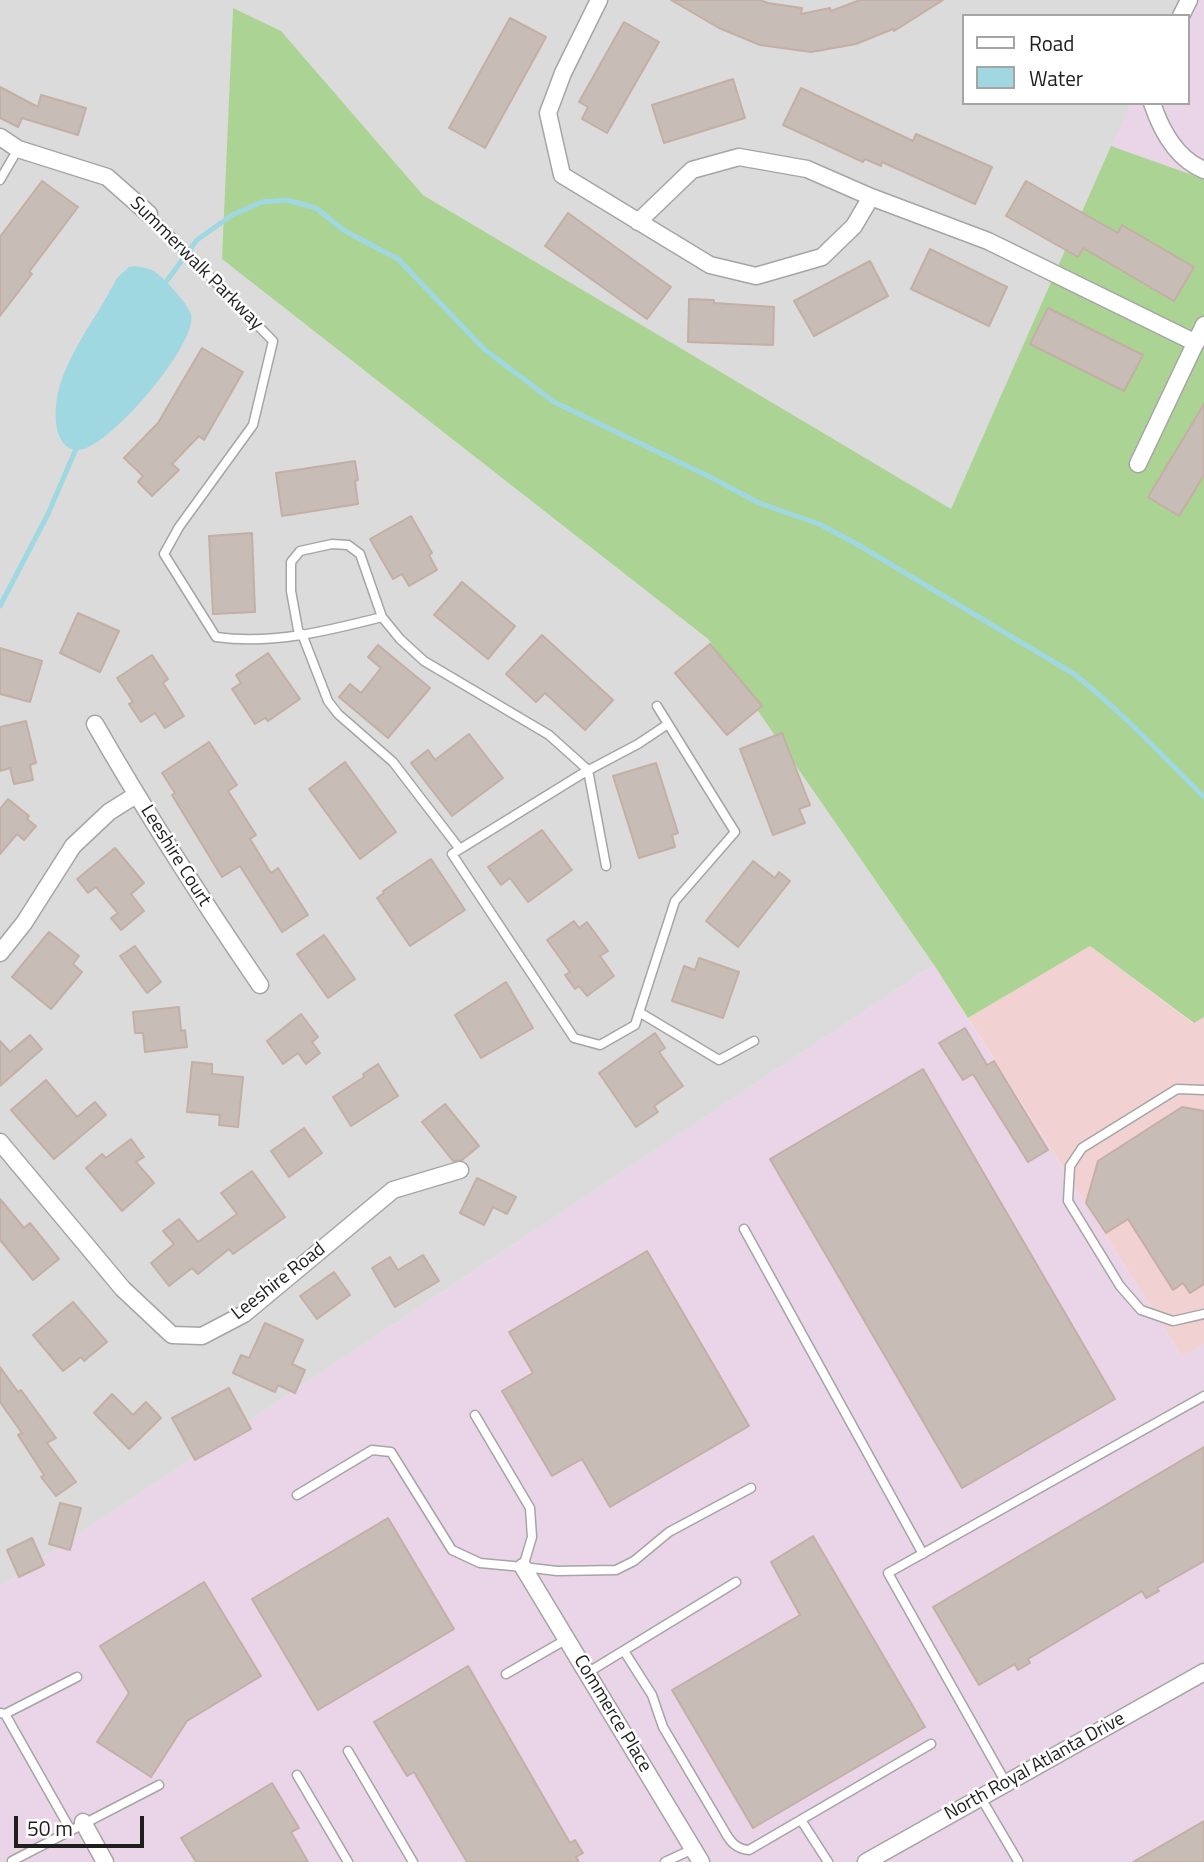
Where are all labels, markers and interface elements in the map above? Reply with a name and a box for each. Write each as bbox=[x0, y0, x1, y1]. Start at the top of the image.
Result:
legend bbox=[962, 14, 1190, 105]
text: Road bbox=[1029, 27, 1074, 59]
text: Water bbox=[1029, 62, 1083, 94]
street label: Summerwalk Parkway bbox=[125, 193, 267, 335]
street label: Leeshire Court bbox=[135, 801, 215, 911]
street label: Leeshire Road bbox=[228, 1238, 330, 1326]
street label: Commerce Place bbox=[568, 1651, 656, 1777]
street label: North Royal Atlanta Drive bbox=[941, 1708, 1129, 1826]
scale bar bbox=[18, 1802, 147, 1846]
text: 50 m bbox=[27, 1812, 73, 1844]

